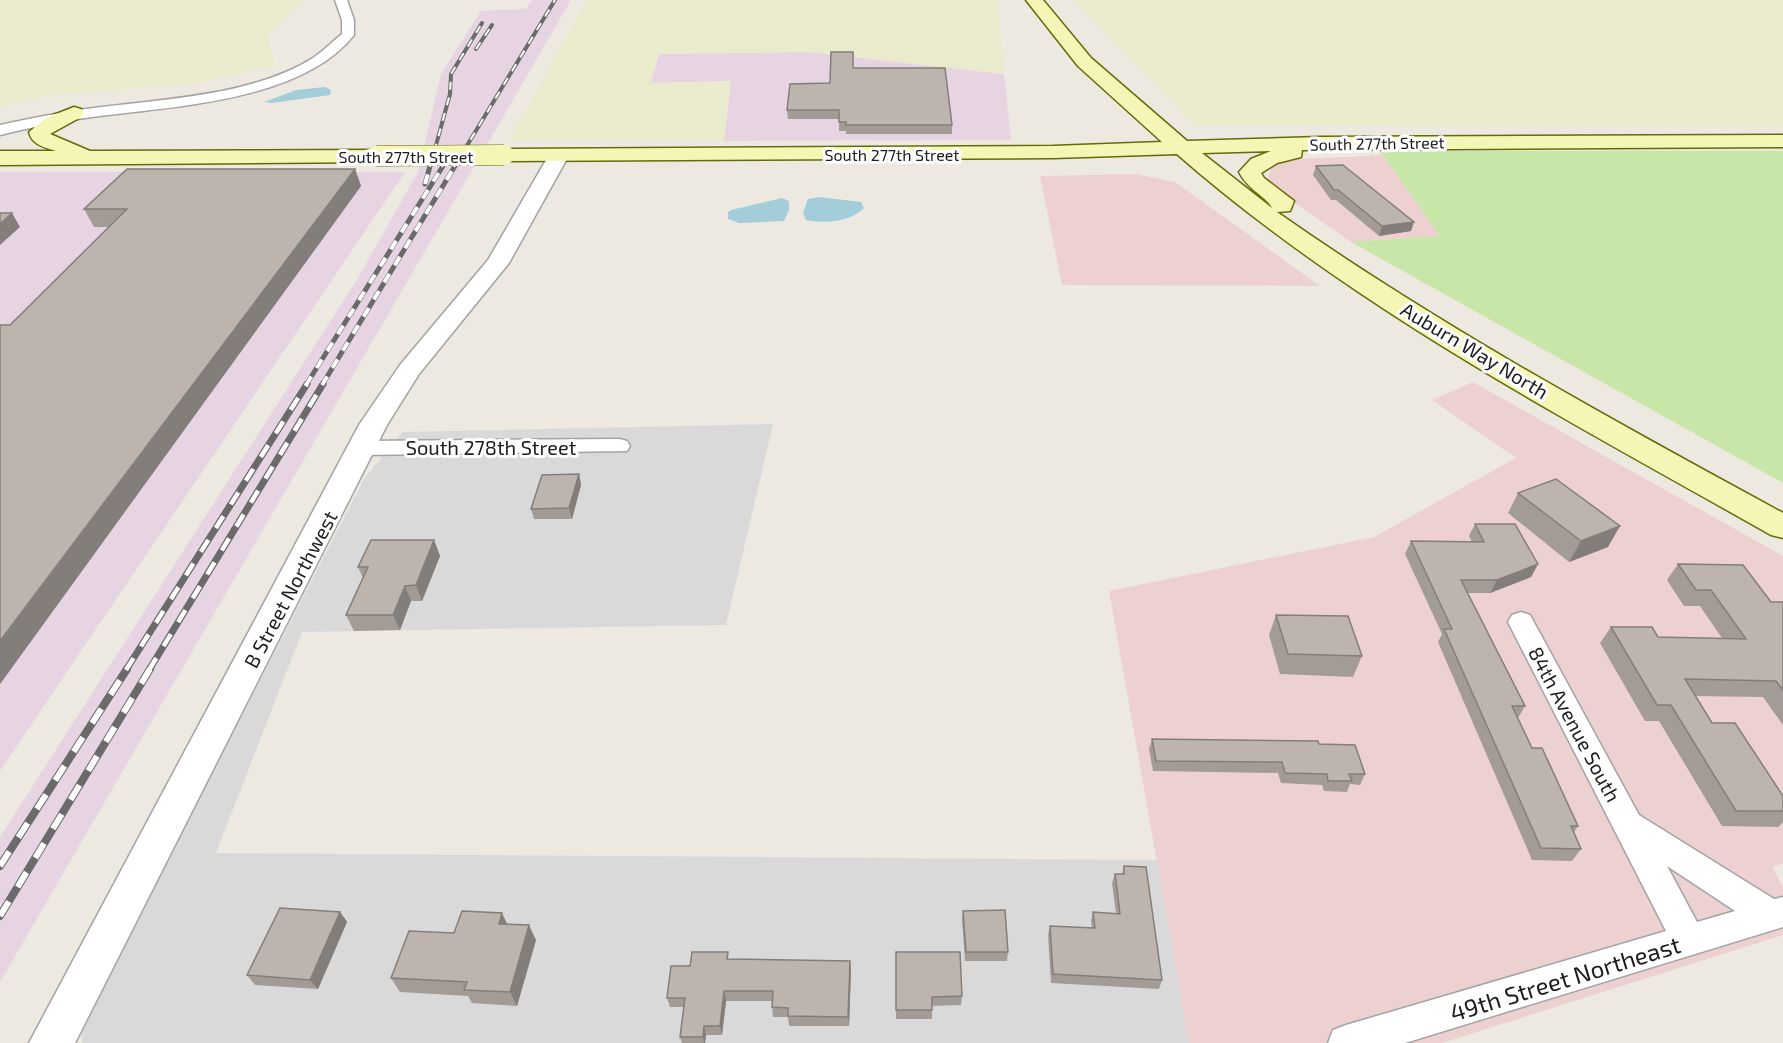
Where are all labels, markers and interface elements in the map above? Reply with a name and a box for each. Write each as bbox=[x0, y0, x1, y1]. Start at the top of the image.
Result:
street label: South 277th Street bbox=[1309, 132, 1445, 154]
street label: South 277th Street bbox=[825, 145, 959, 164]
street label: South 277th Street bbox=[339, 147, 473, 166]
street label: Auburn Way North bbox=[1397, 297, 1553, 403]
street label: South 278th Street bbox=[406, 435, 577, 459]
street label: B Street Northwest bbox=[238, 506, 342, 672]
street label: 84th Avenue South bbox=[1524, 642, 1626, 806]
street label: 49th Street Northeast bbox=[1446, 929, 1684, 1027]

